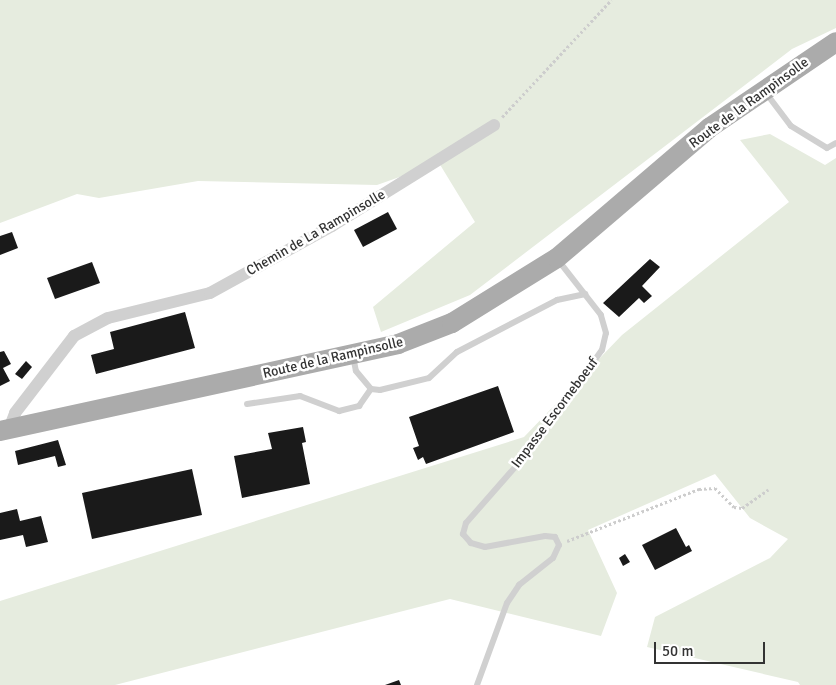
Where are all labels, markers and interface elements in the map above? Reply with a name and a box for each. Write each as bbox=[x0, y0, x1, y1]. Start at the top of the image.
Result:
street label: Route de la Rampinsolle bbox=[686, 54, 812, 152]
street label: Chemin de La Rampinsolle bbox=[244, 186, 388, 280]
street label: Route de la Rampinsolle bbox=[261, 334, 405, 382]
street label: Impasse Escorneboeuf bbox=[508, 355, 602, 471]
scale bar bbox=[656, 632, 767, 664]
text: 50 m bbox=[662, 642, 693, 660]

